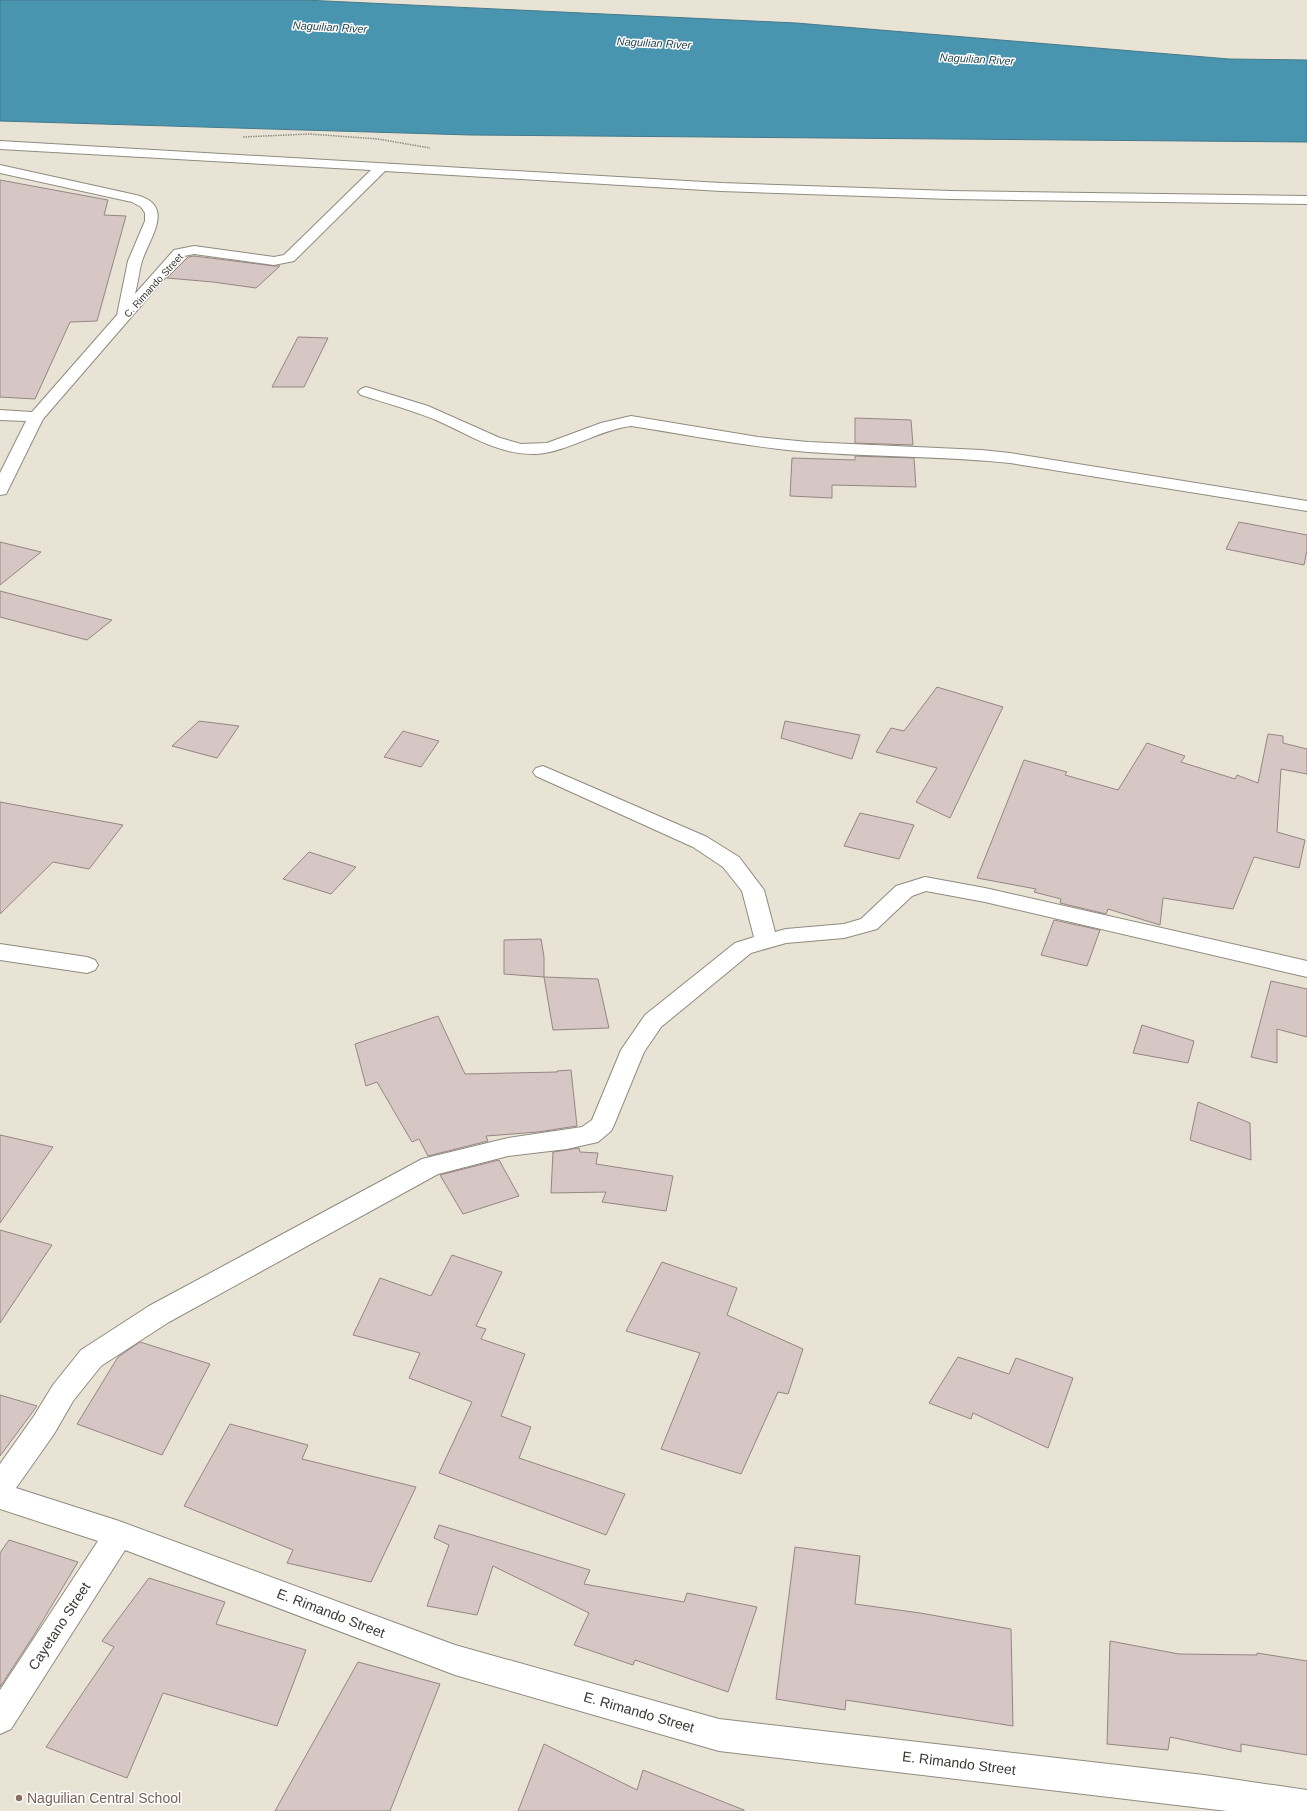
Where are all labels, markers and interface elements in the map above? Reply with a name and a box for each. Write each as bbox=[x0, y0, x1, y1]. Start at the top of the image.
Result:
water label: Naguilian River bbox=[292, 19, 369, 35]
water label: Naguilian River bbox=[616, 35, 693, 51]
water label: Naguilian River bbox=[939, 51, 1016, 67]
street label: C. Rimando Street bbox=[122, 251, 185, 320]
street label: Cayetano Street bbox=[25, 1579, 93, 1673]
street label: E. Rimando Street bbox=[275, 1585, 387, 1641]
street label: E. Rimando Street bbox=[582, 1689, 696, 1735]
street label: E. Rimando Street bbox=[901, 1748, 1017, 1778]
place label: Naguilian Central School bbox=[27, 1790, 181, 1806]
marker: Naguilian Central School bbox=[14, 1793, 24, 1803]

